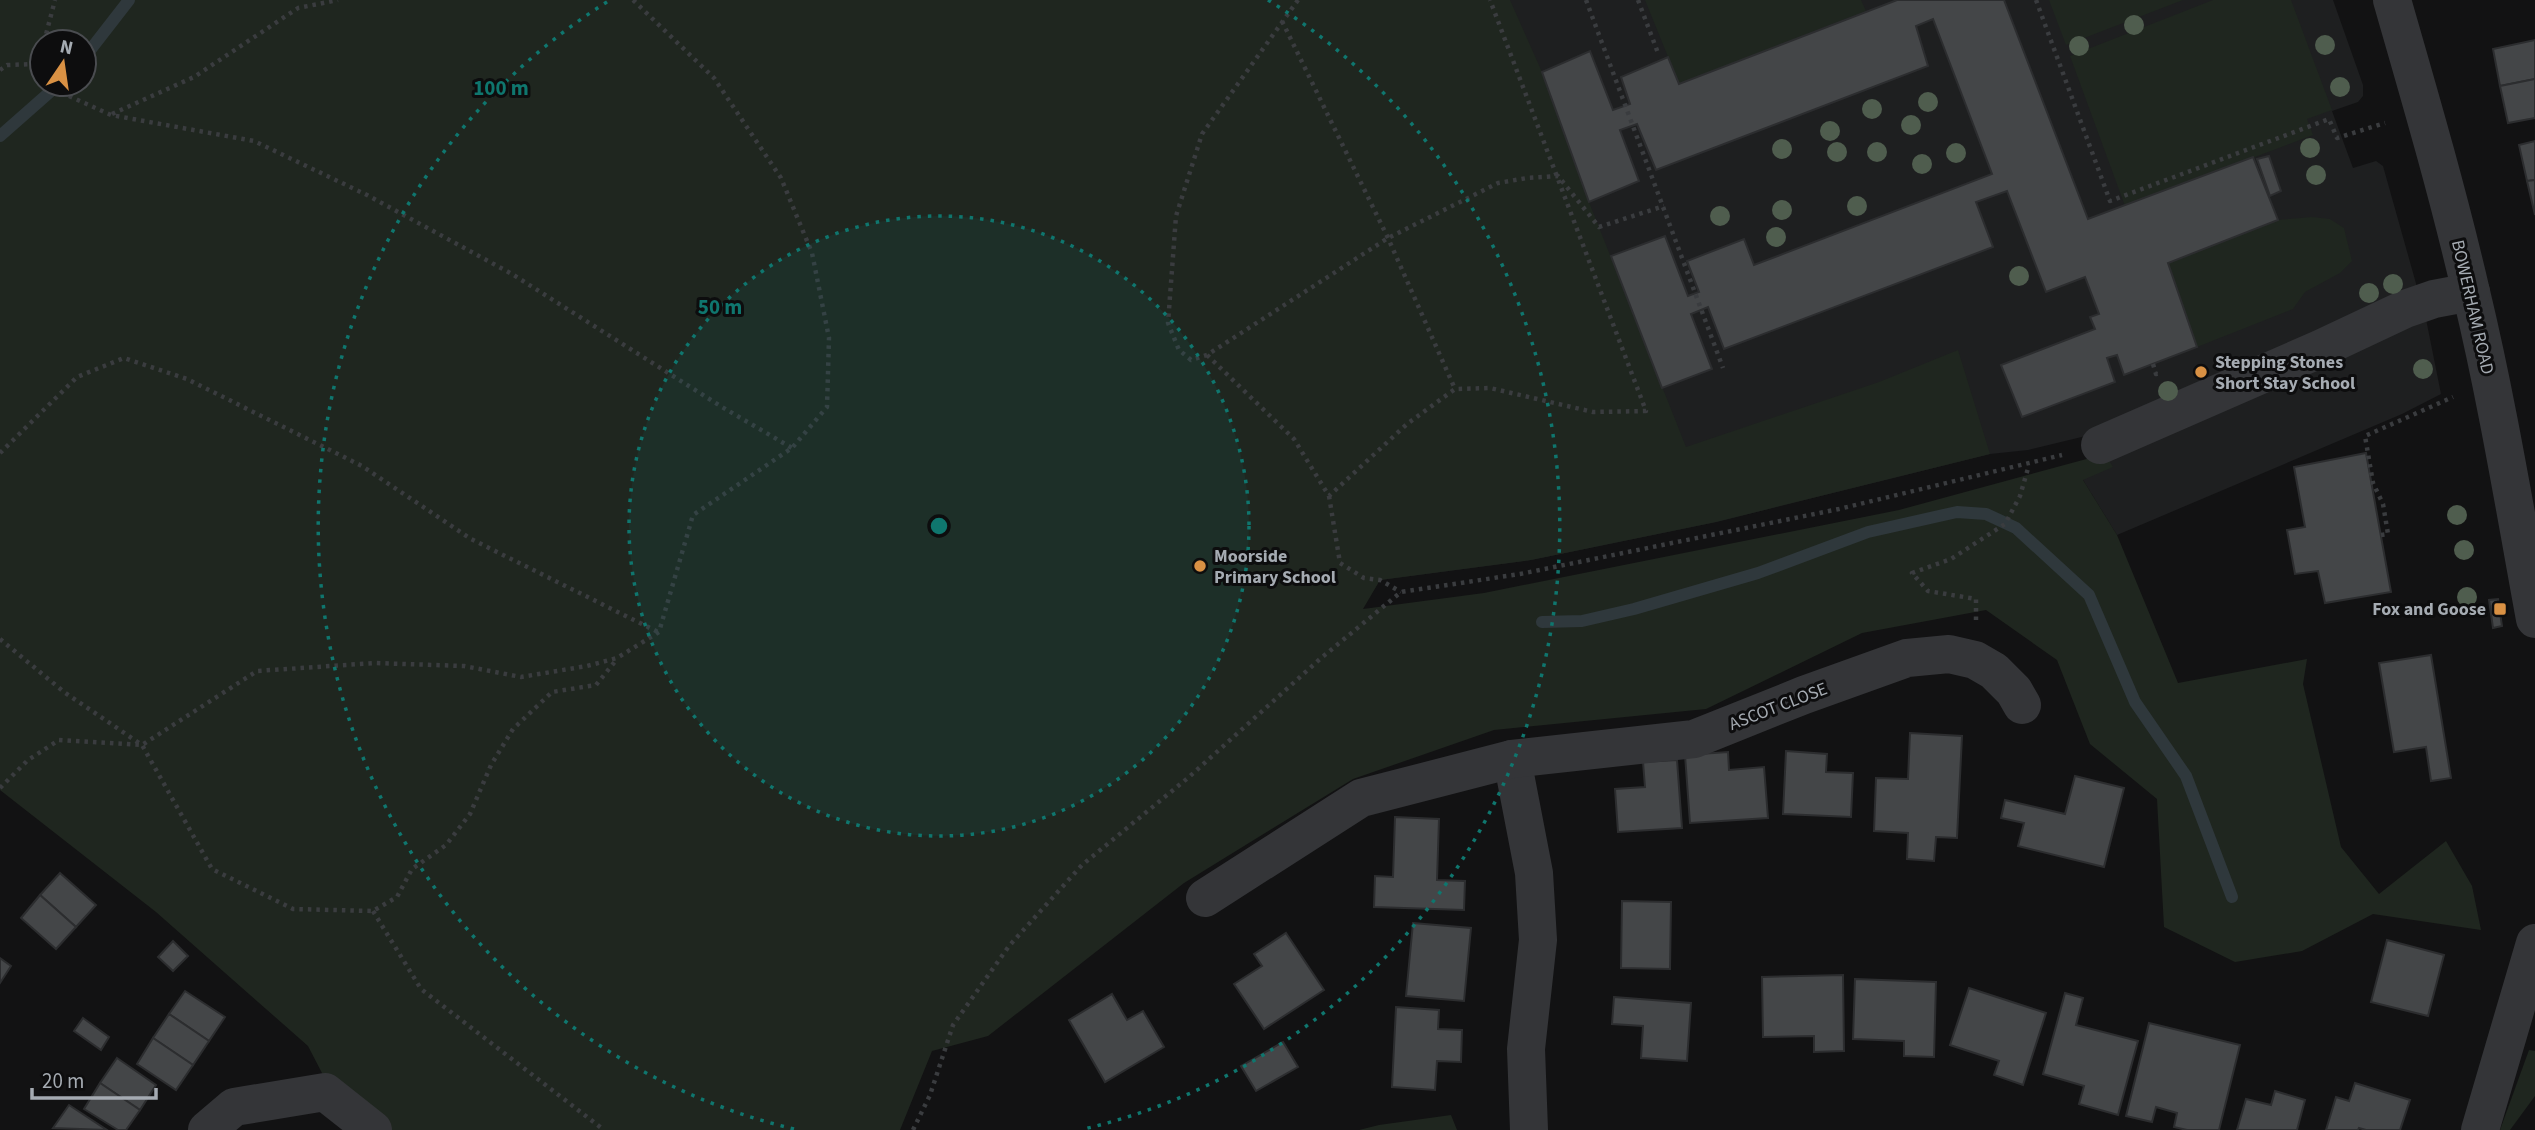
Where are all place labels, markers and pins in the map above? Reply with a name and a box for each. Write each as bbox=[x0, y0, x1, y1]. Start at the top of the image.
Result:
place label: Stepping Stones Short Stay School bbox=[2215, 350, 2355, 396]
marker: Stepping Stones Short Stay School bbox=[2193, 364, 2209, 380]
centre of rings bbox=[927, 514, 951, 538]
place label: Moorside Primary School bbox=[1214, 544, 1336, 590]
marker: Moorside Primary School bbox=[1192, 558, 1208, 574]
place label: Fox and Goose bbox=[2372, 597, 2486, 622]
marker: Fox and Goose bbox=[2492, 601, 2508, 617]

